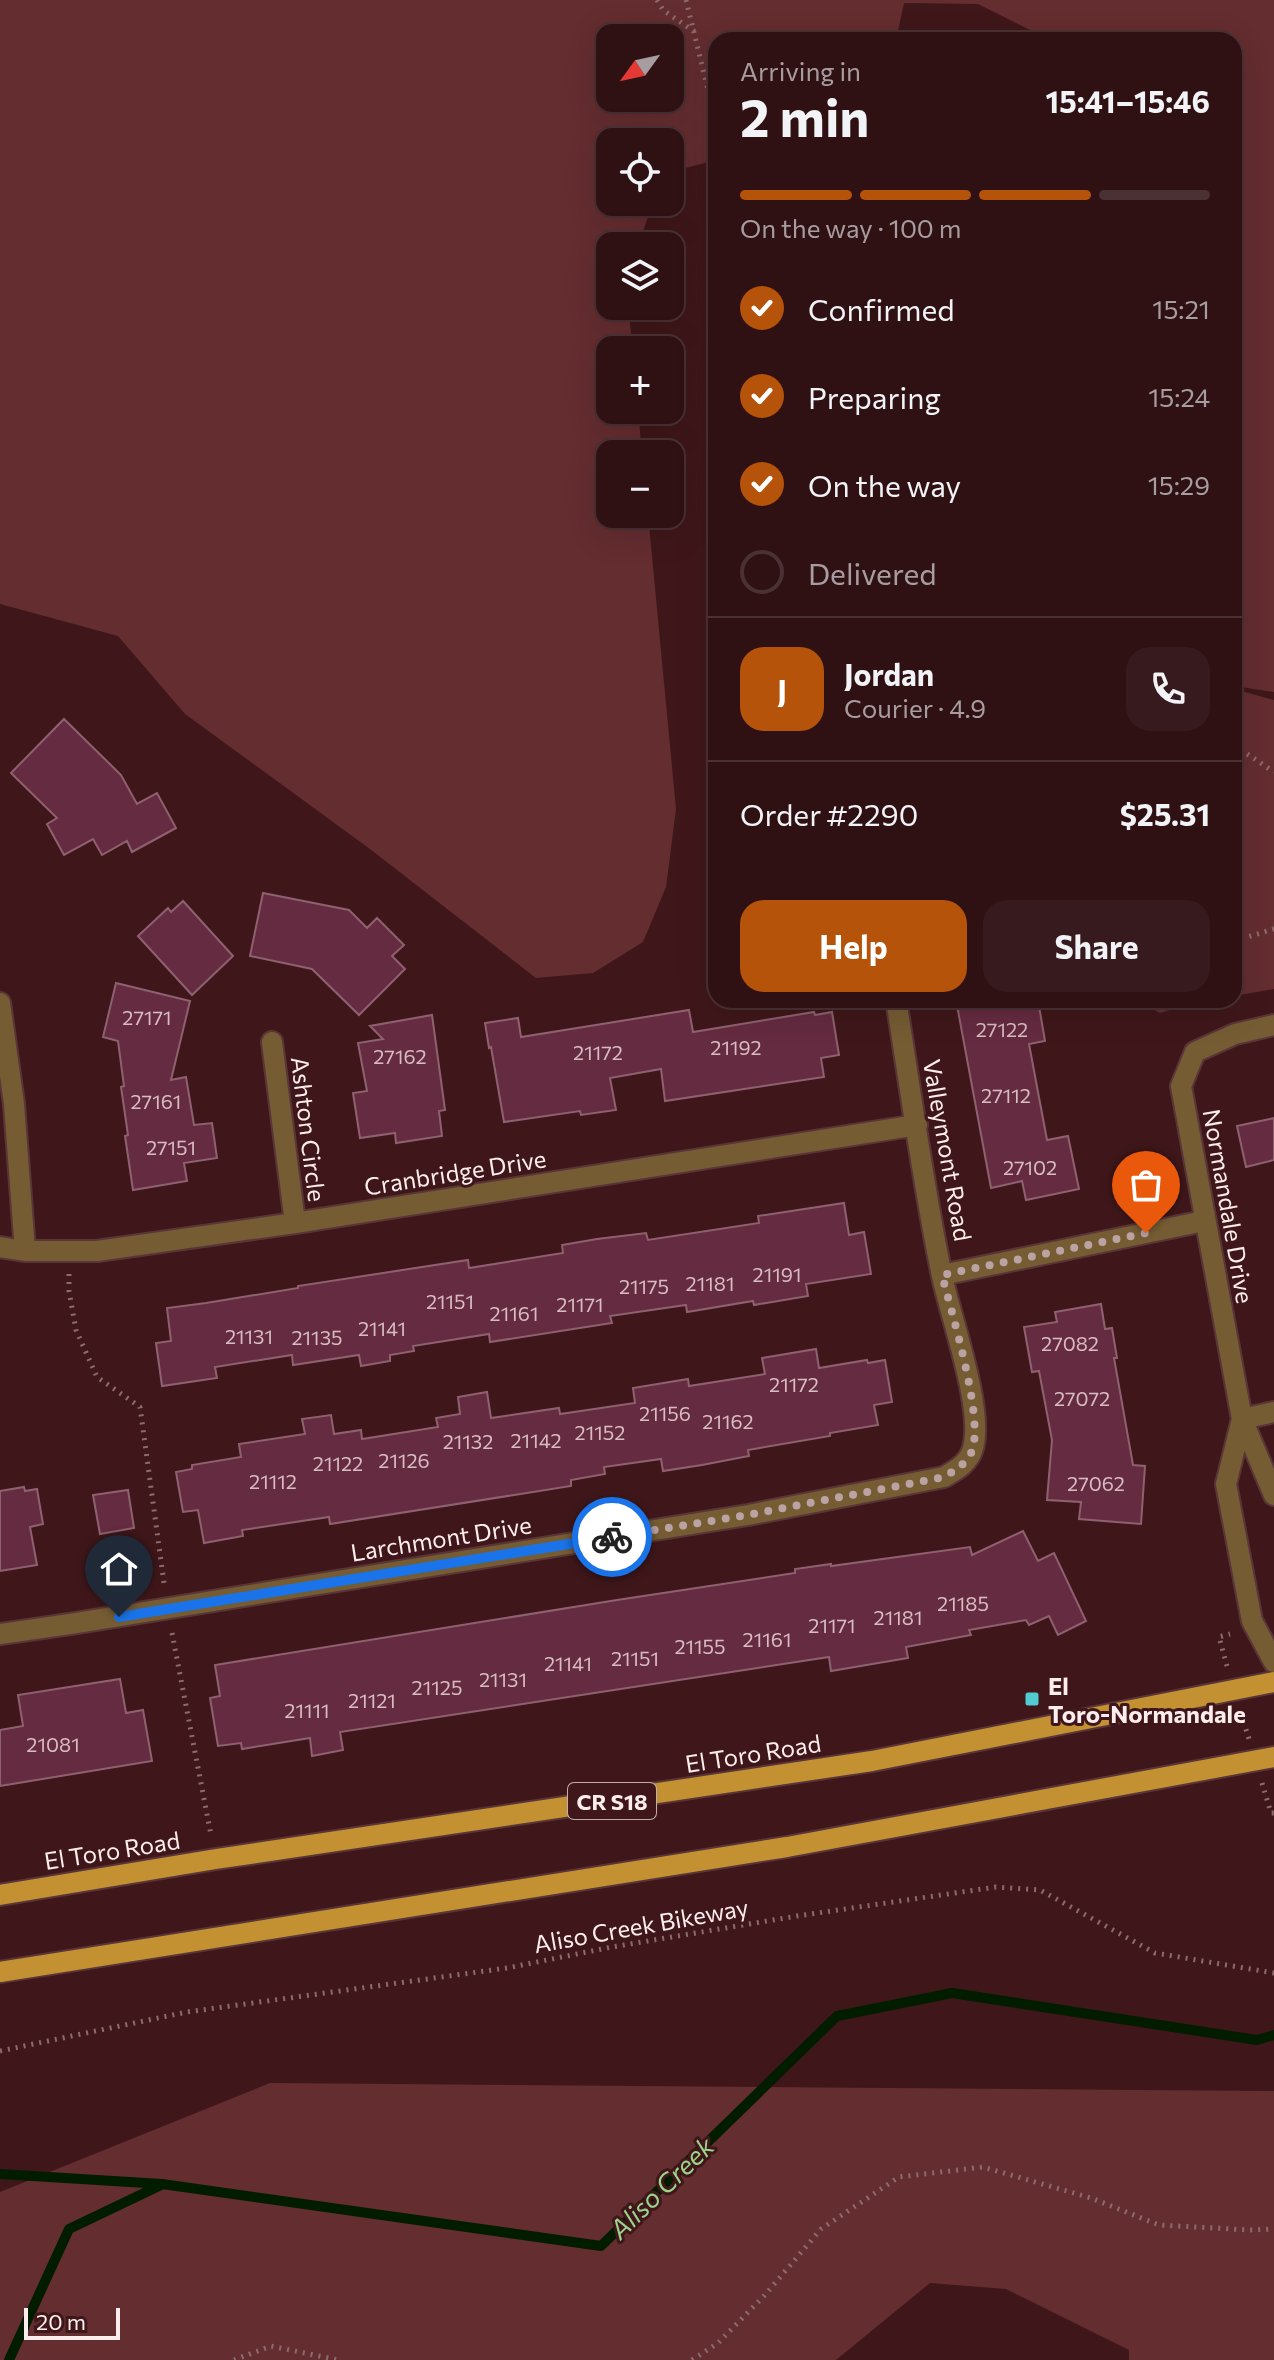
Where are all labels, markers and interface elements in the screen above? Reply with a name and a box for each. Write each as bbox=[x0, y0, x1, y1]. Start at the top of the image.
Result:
north arrow bbox=[596, 24, 684, 112]
map controls bbox=[596, 24, 684, 528]
text: Arriving in bbox=[740, 55, 861, 86]
text: 15:41–15:46 bbox=[1046, 82, 1210, 119]
text: 2 min bbox=[740, 84, 869, 148]
button: locate bbox=[596, 128, 684, 216]
text: On the way · 100 m bbox=[740, 212, 962, 243]
button: layers bbox=[596, 232, 684, 320]
icon: check bbox=[740, 286, 784, 330]
text: Confirmed bbox=[808, 290, 955, 327]
text: 15:21 bbox=[1152, 293, 1210, 324]
button: + bbox=[596, 336, 684, 424]
icon: check bbox=[740, 374, 784, 418]
text: Preparing bbox=[808, 378, 941, 415]
text: 15:24 bbox=[1148, 381, 1210, 412]
button: − bbox=[596, 440, 684, 528]
icon: check bbox=[740, 462, 784, 506]
text: On the way bbox=[808, 466, 961, 503]
text: 15:29 bbox=[1148, 469, 1210, 500]
text: Delivered bbox=[808, 554, 937, 591]
button: phone bbox=[1126, 647, 1210, 731]
text: Jordan bbox=[844, 655, 934, 692]
text: J bbox=[777, 671, 787, 708]
text: Courier · 4.9 bbox=[844, 692, 986, 723]
text: Order #2290 bbox=[740, 795, 918, 832]
text: $25.31 bbox=[1120, 795, 1210, 832]
button: Help bbox=[740, 900, 967, 992]
button: Share bbox=[983, 900, 1210, 992]
house number: 27171 bbox=[122, 1005, 172, 1029]
house number: 27122 bbox=[976, 1017, 1028, 1041]
house number: 21192 bbox=[710, 1035, 762, 1059]
house number: 21172 bbox=[573, 1040, 623, 1064]
house number: 27162 bbox=[373, 1044, 427, 1068]
street label: Ashton Circle bbox=[286, 1055, 332, 1203]
street label: Valleymont Road bbox=[918, 1057, 978, 1243]
house number: 27112 bbox=[981, 1083, 1031, 1107]
house number: 27161 bbox=[131, 1089, 181, 1113]
street label: Normandale Drive bbox=[1198, 1106, 1260, 1306]
house number: 27151 bbox=[146, 1135, 196, 1159]
street label: Cranbridge Drive bbox=[362, 1143, 548, 1201]
pin bbox=[1112, 1151, 1180, 1233]
house number: 27102 bbox=[1003, 1155, 1057, 1179]
icon: bag bbox=[1124, 1163, 1168, 1207]
house number: 21191 bbox=[753, 1262, 801, 1286]
house number: 21181 bbox=[686, 1271, 734, 1295]
house number: 21175 bbox=[619, 1274, 669, 1298]
house number: 21151 bbox=[426, 1289, 474, 1313]
house number: 21171 bbox=[556, 1292, 604, 1316]
house number: 21161 bbox=[490, 1301, 538, 1325]
house number: 21141 bbox=[358, 1316, 406, 1340]
house number: 21131 bbox=[225, 1324, 273, 1348]
house number: 21135 bbox=[291, 1325, 343, 1349]
house number: 27082 bbox=[1041, 1331, 1099, 1355]
house number: 21172 bbox=[769, 1372, 819, 1396]
house number: 27072 bbox=[1054, 1386, 1110, 1410]
house number: 21156 bbox=[639, 1401, 691, 1425]
house number: 21162 bbox=[702, 1409, 754, 1433]
house number: 21152 bbox=[575, 1420, 625, 1444]
house number: 21142 bbox=[511, 1428, 562, 1452]
house number: 21132 bbox=[443, 1429, 493, 1453]
house number: 21126 bbox=[378, 1448, 430, 1472]
house number: 21122 bbox=[313, 1451, 363, 1475]
house number: 21112 bbox=[249, 1469, 297, 1493]
house number: 27062 bbox=[1067, 1471, 1125, 1495]
courier bbox=[572, 1497, 652, 1577]
street label: Larchmont Drive bbox=[349, 1509, 533, 1567]
icon: bike bbox=[590, 1515, 634, 1559]
pin bbox=[85, 1535, 153, 1617]
icon: home bbox=[97, 1547, 141, 1591]
house number: 21185 bbox=[937, 1591, 989, 1615]
house number: 21181 bbox=[874, 1605, 922, 1629]
house number: 21171 bbox=[808, 1613, 856, 1637]
house number: 21161 bbox=[743, 1627, 791, 1651]
house number: 21155 bbox=[674, 1634, 726, 1658]
house number: 21151 bbox=[611, 1646, 659, 1670]
house number: 21141 bbox=[544, 1651, 592, 1675]
house number: 21131 bbox=[479, 1667, 527, 1691]
place label: El Toro-Normandale bbox=[1048, 1671, 1246, 1728]
house number: 21125 bbox=[412, 1675, 462, 1699]
house number: 21121 bbox=[348, 1688, 396, 1712]
marker: El Toro-Normandale bbox=[1023, 1690, 1041, 1708]
house number: 21111 bbox=[284, 1698, 330, 1722]
street label: El Toro Road bbox=[683, 1728, 823, 1778]
house number: 21081 bbox=[26, 1732, 80, 1756]
road number: CR S18 bbox=[568, 1783, 656, 1819]
street label: El Toro Road bbox=[42, 1825, 182, 1875]
street label: Aliso Creek Bikeway bbox=[531, 1892, 751, 1958]
water label: Aliso Creek bbox=[602, 2129, 720, 2245]
scale bar bbox=[24, 2304, 120, 2340]
text: 20 m bbox=[36, 2308, 86, 2335]

